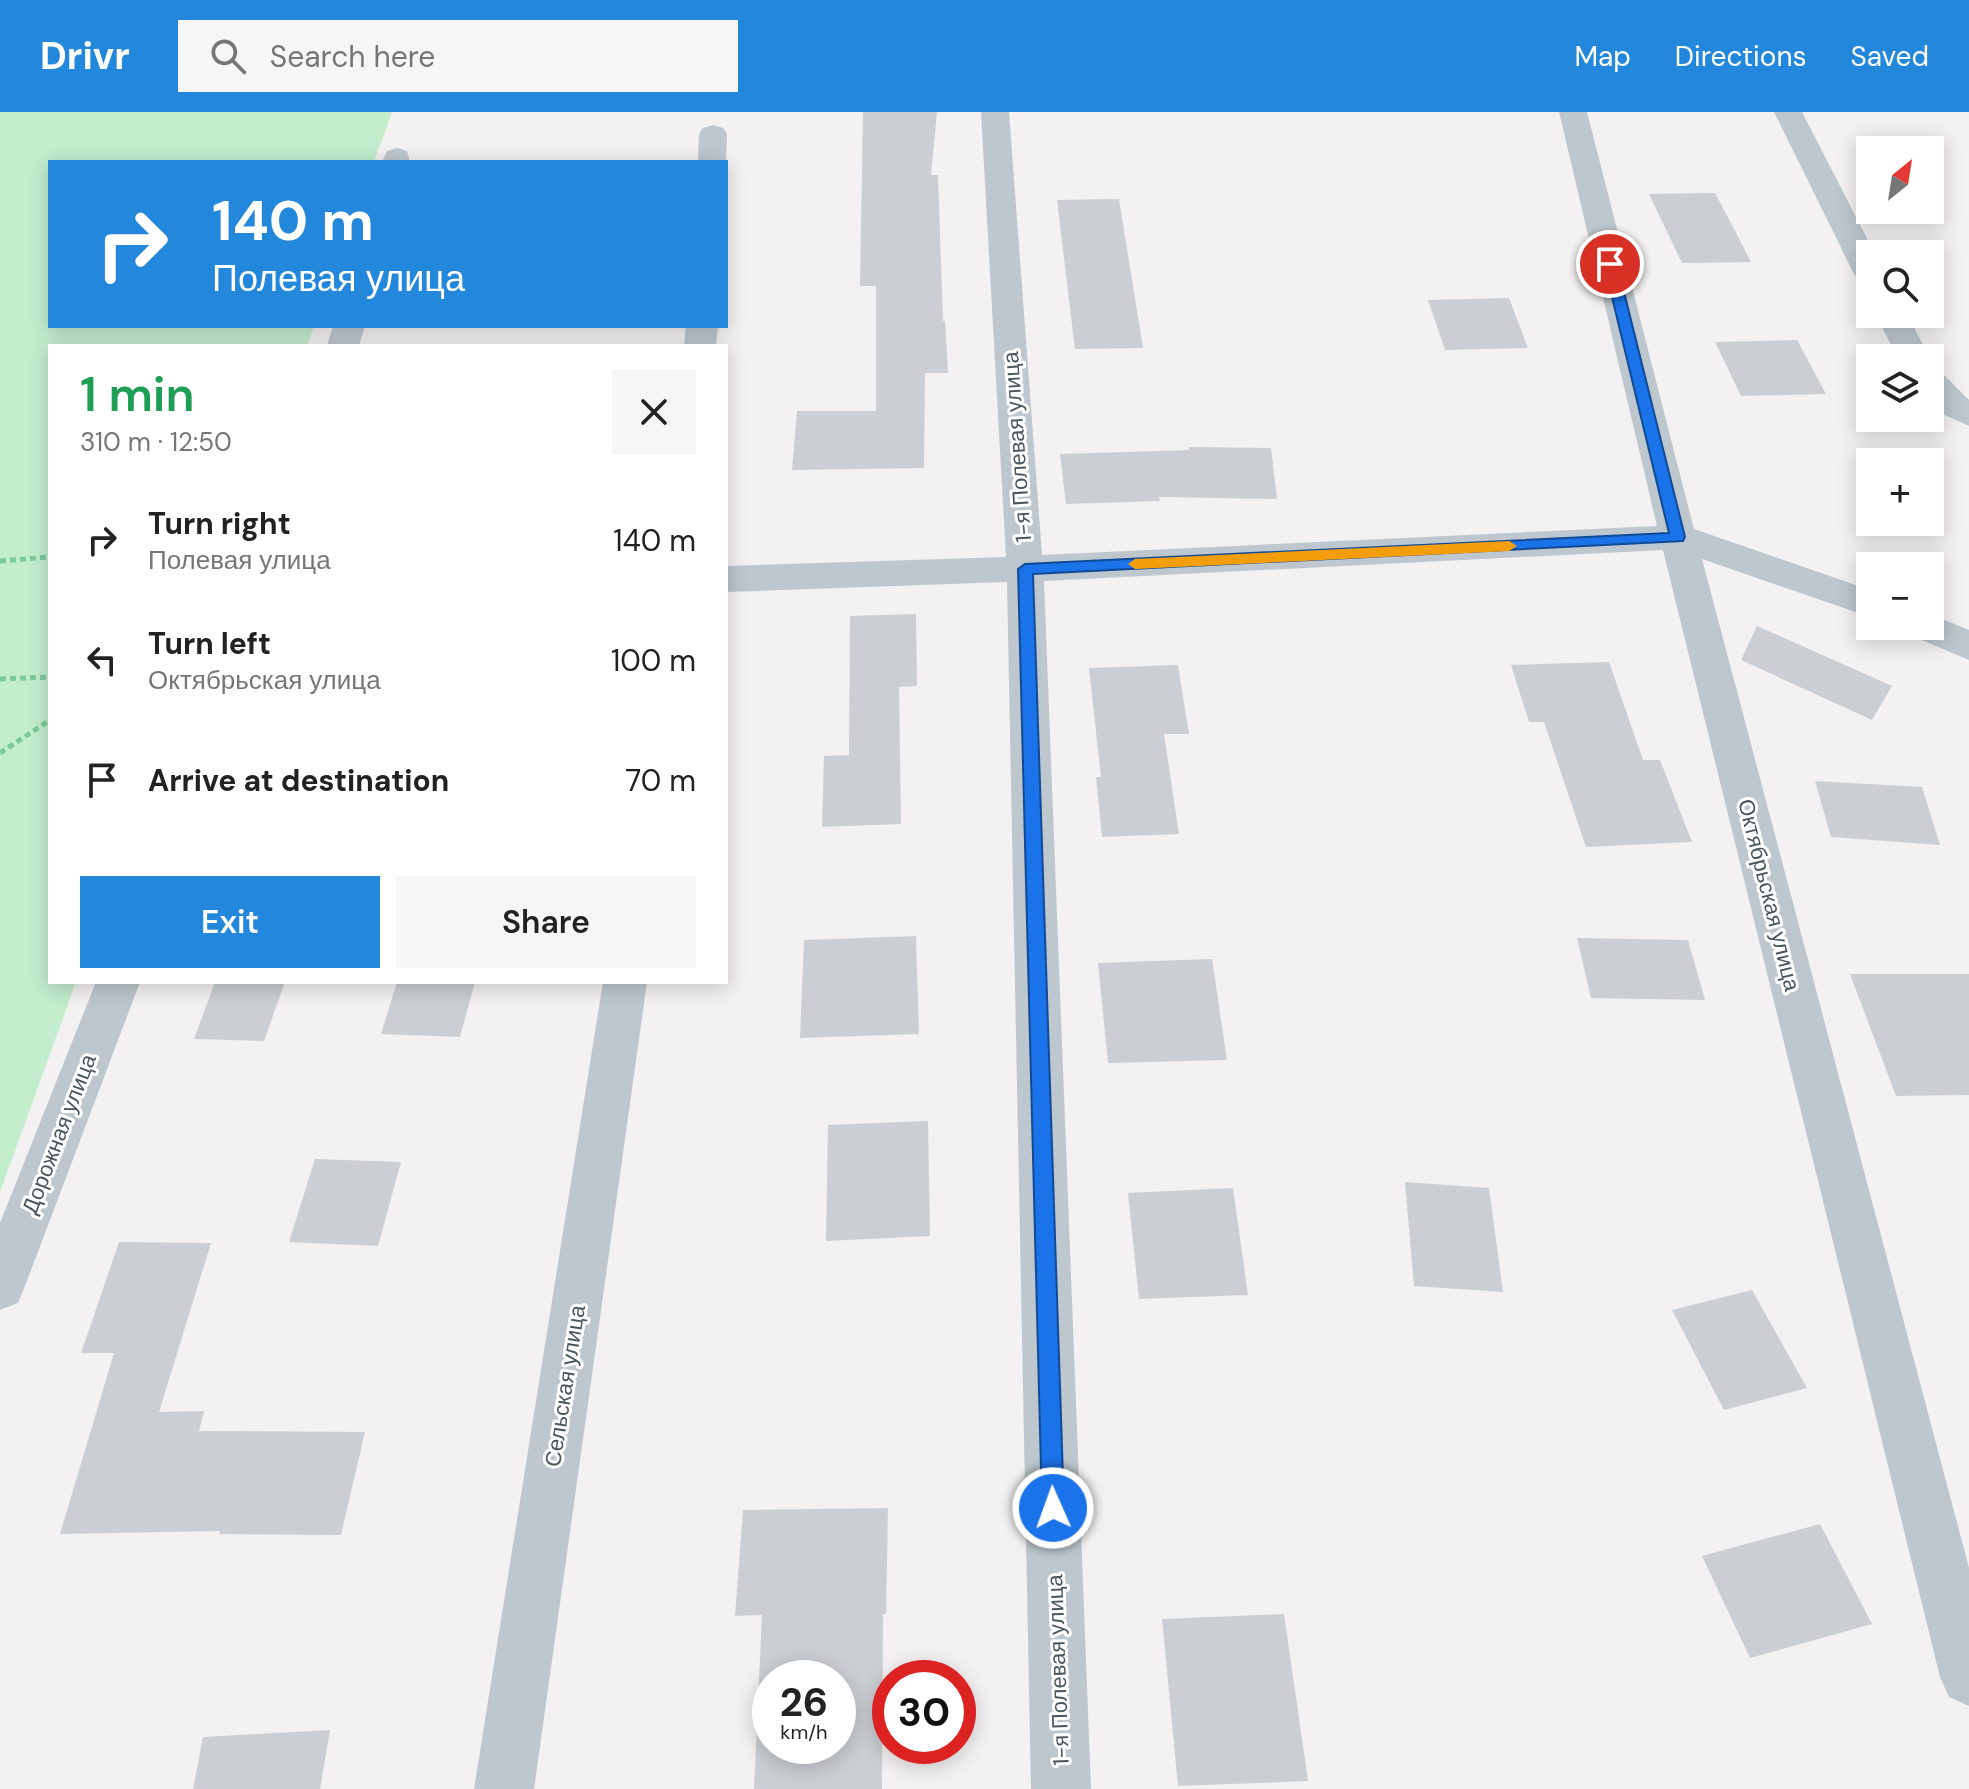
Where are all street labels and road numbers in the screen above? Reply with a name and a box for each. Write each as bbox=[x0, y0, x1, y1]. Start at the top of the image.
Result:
street label: 1-я Полевая улица bbox=[996, 350, 1038, 543]
street label: Октябрьская улица bbox=[1731, 796, 1807, 995]
street label: Дорожная улица bbox=[15, 1049, 103, 1218]
street label: Сельская улица bbox=[538, 1302, 592, 1469]
street label: 1-я Полевая улица bbox=[1040, 1573, 1076, 1766]

